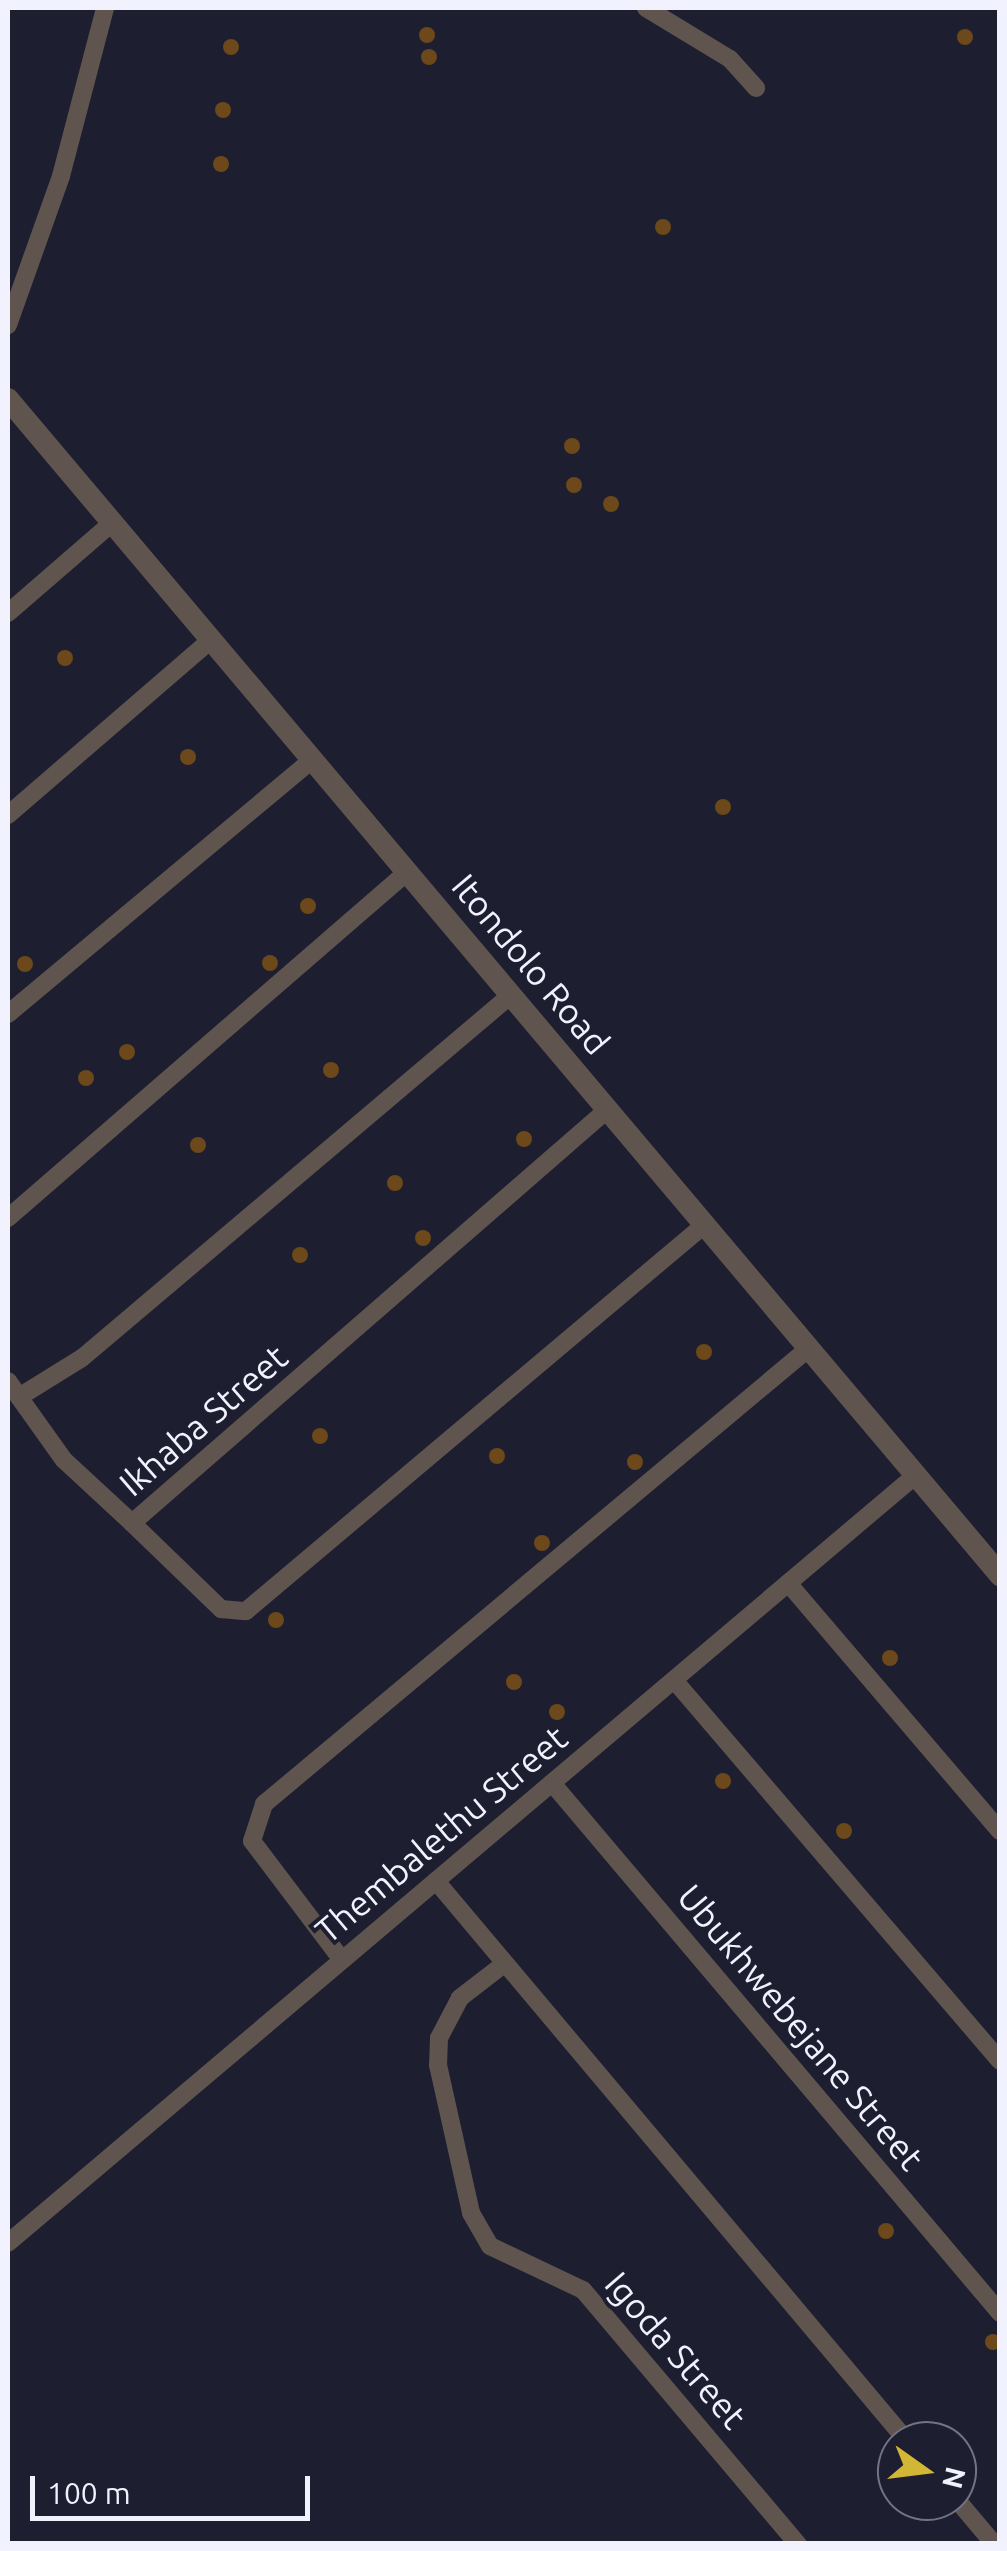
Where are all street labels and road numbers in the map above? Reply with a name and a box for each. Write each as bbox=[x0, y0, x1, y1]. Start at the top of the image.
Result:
street label: Itondolo Road bbox=[443, 865, 619, 1063]
street label: Ikhaba Street bbox=[110, 1336, 296, 1504]
street label: Thembalethu Street bbox=[307, 1717, 575, 1951]
street label: Ubukhwebejane Street bbox=[669, 1876, 933, 2178]
street label: Igoda Street bbox=[597, 2263, 755, 2437]

